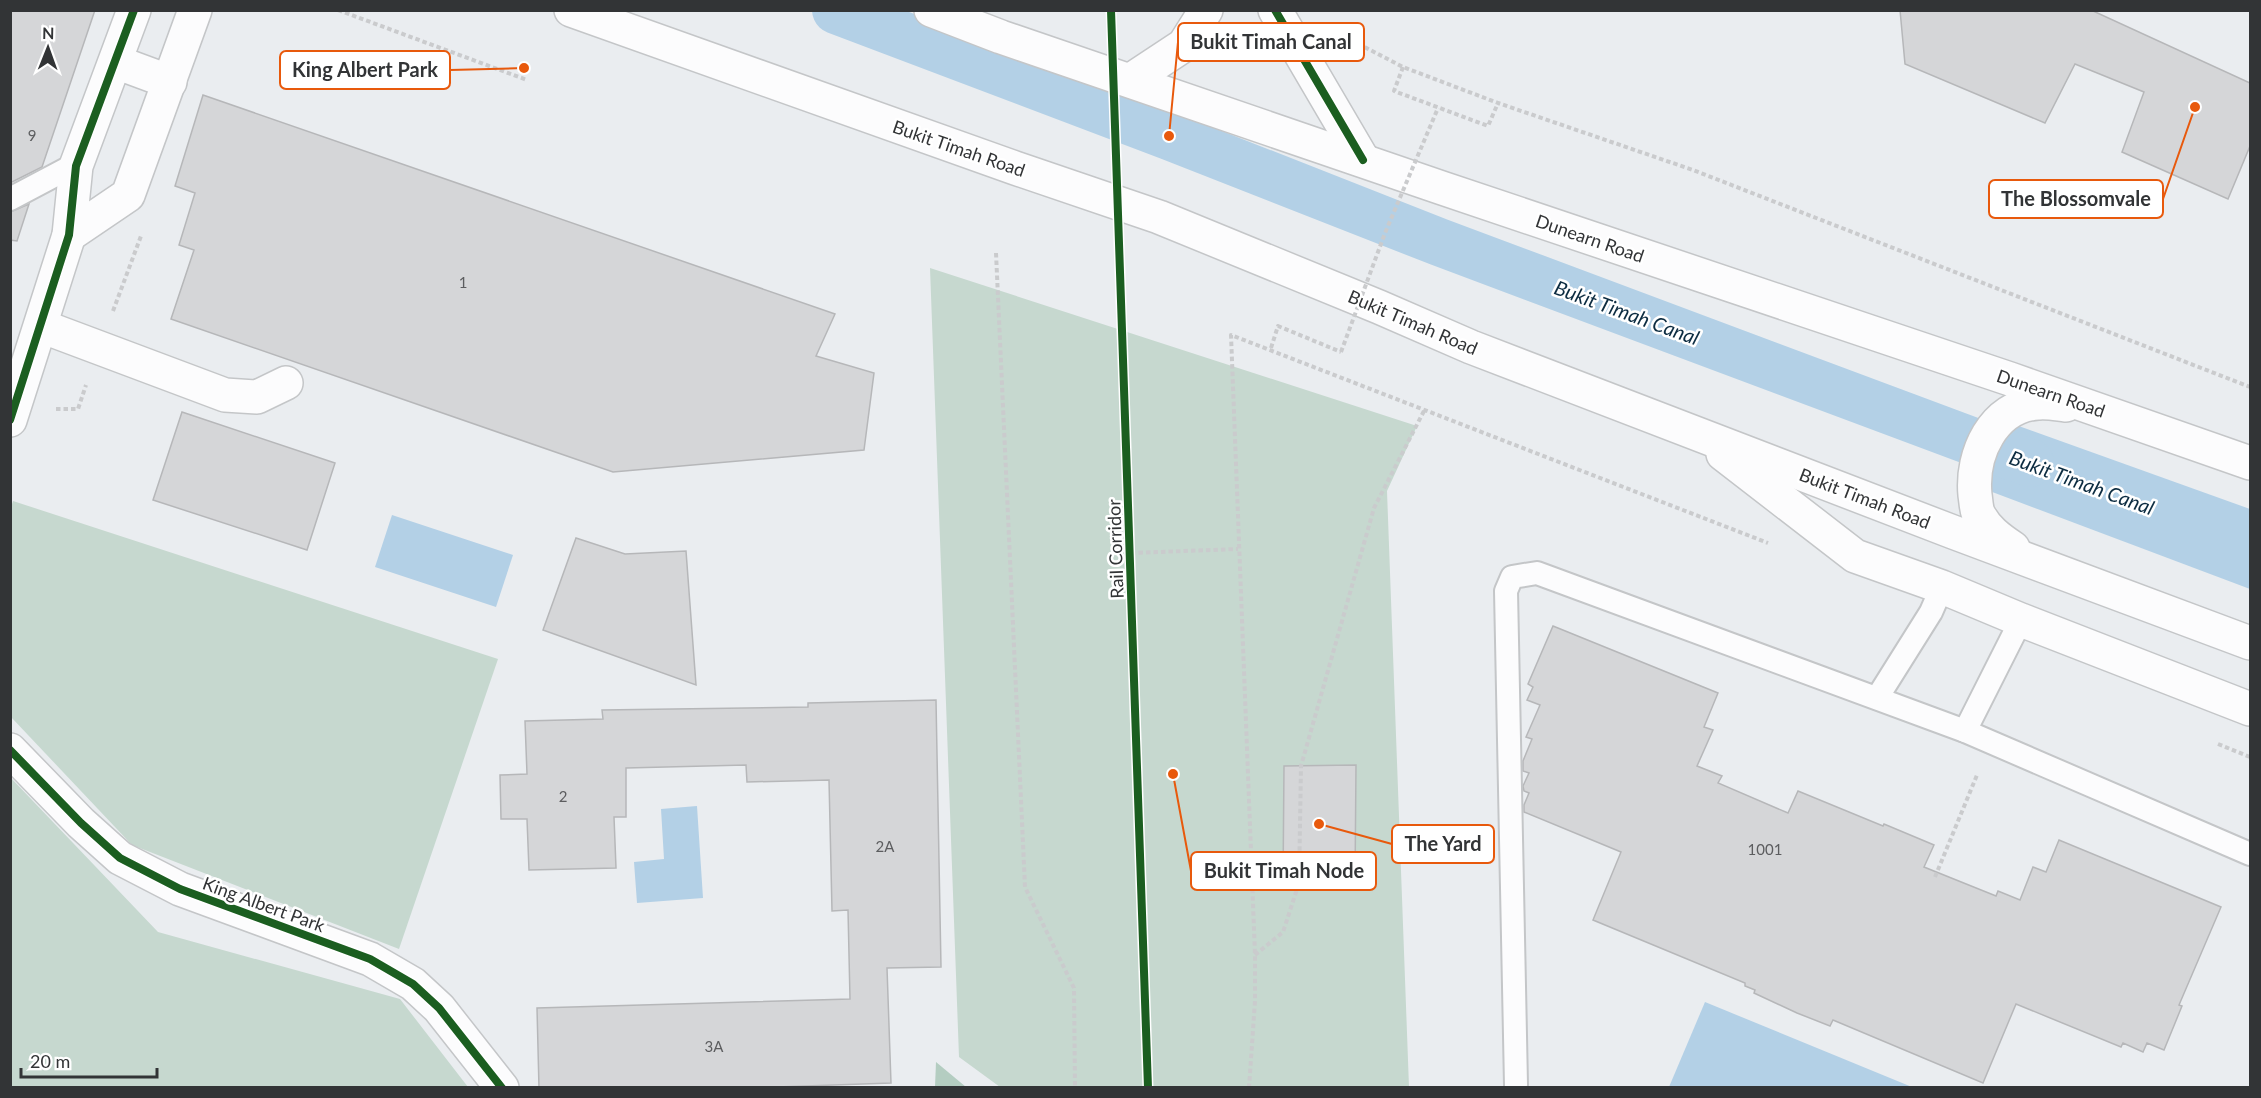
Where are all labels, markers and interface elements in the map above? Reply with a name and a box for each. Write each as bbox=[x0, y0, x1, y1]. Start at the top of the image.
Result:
north arrow bbox=[18, 18, 78, 78]
text: N bbox=[42, 23, 55, 42]
callout: Bukit Timah Canal bbox=[1178, 23, 1364, 61]
text: Bukit Timah Canal bbox=[1190, 29, 1352, 53]
callout: King Albert Park bbox=[280, 51, 450, 89]
text: King Albert Park bbox=[292, 57, 438, 81]
street label: Bukit Timah Road bbox=[890, 115, 1028, 181]
house number: 9 bbox=[28, 126, 36, 144]
callout: The Blossomvale bbox=[1989, 180, 2163, 218]
text: The Blossomvale bbox=[2001, 186, 2151, 210]
street label: Dunearn Road bbox=[1533, 209, 1647, 267]
house number: 1 bbox=[459, 273, 467, 291]
water label: Bukit Timah Canal bbox=[1551, 275, 1703, 349]
street label: Bukit Timah Road bbox=[1345, 285, 1481, 359]
street label: Dunearn Road bbox=[1994, 364, 2108, 422]
water label: Bukit Timah Canal bbox=[2006, 445, 2158, 519]
street label: Bukit Timah Road bbox=[1796, 463, 1934, 533]
street label: Rail Corridor bbox=[1102, 498, 1128, 599]
house number: 2 bbox=[559, 787, 567, 805]
callout: The Yard bbox=[1392, 825, 1494, 863]
text: The Yard bbox=[1404, 831, 1482, 855]
house number: 2A bbox=[876, 837, 895, 855]
house number: 1001 bbox=[1748, 840, 1782, 858]
callout: Bukit Timah Node bbox=[1191, 852, 1376, 890]
text: Bukit Timah Node bbox=[1204, 858, 1365, 882]
street label: King Albert Park bbox=[200, 872, 329, 937]
house number: 3A bbox=[705, 1037, 724, 1055]
scale bar bbox=[21, 1041, 158, 1079]
text: 20 m bbox=[30, 1050, 70, 1072]

